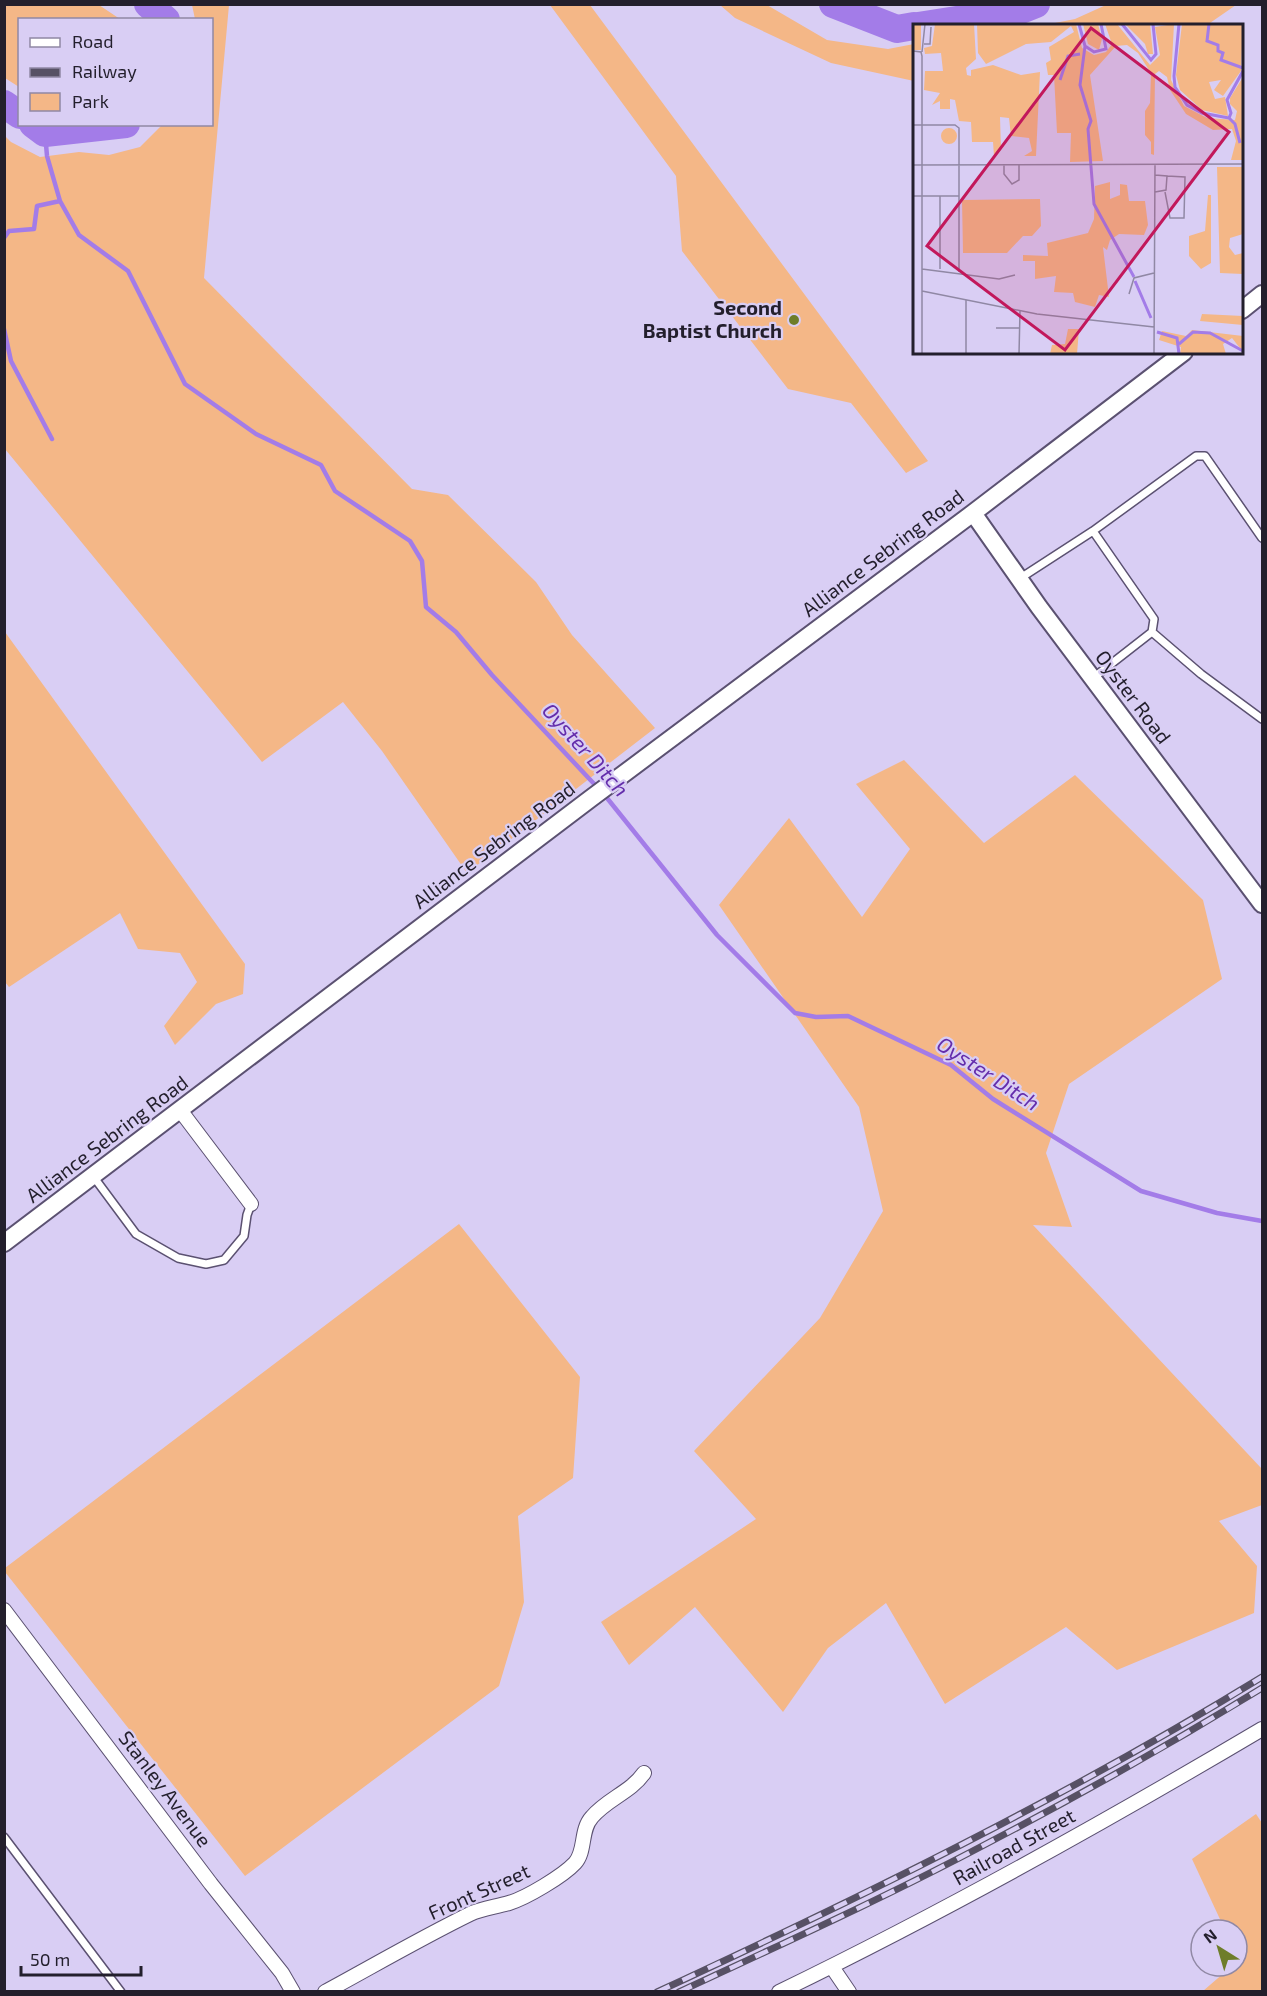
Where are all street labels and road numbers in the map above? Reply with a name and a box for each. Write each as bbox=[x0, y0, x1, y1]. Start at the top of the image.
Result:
street label: Alliance Sebring Road bbox=[797, 484, 968, 621]
street label: Oyster Road bbox=[1091, 645, 1177, 748]
street label: Alliance Sebring Road bbox=[408, 776, 579, 913]
street label: Alliance Sebring Road bbox=[21, 1070, 192, 1207]
street label: Stanley Avenue bbox=[114, 1726, 217, 1851]
street label: Railroad Street bbox=[948, 1803, 1079, 1890]
street label: Front Street bbox=[424, 1858, 534, 1924]

